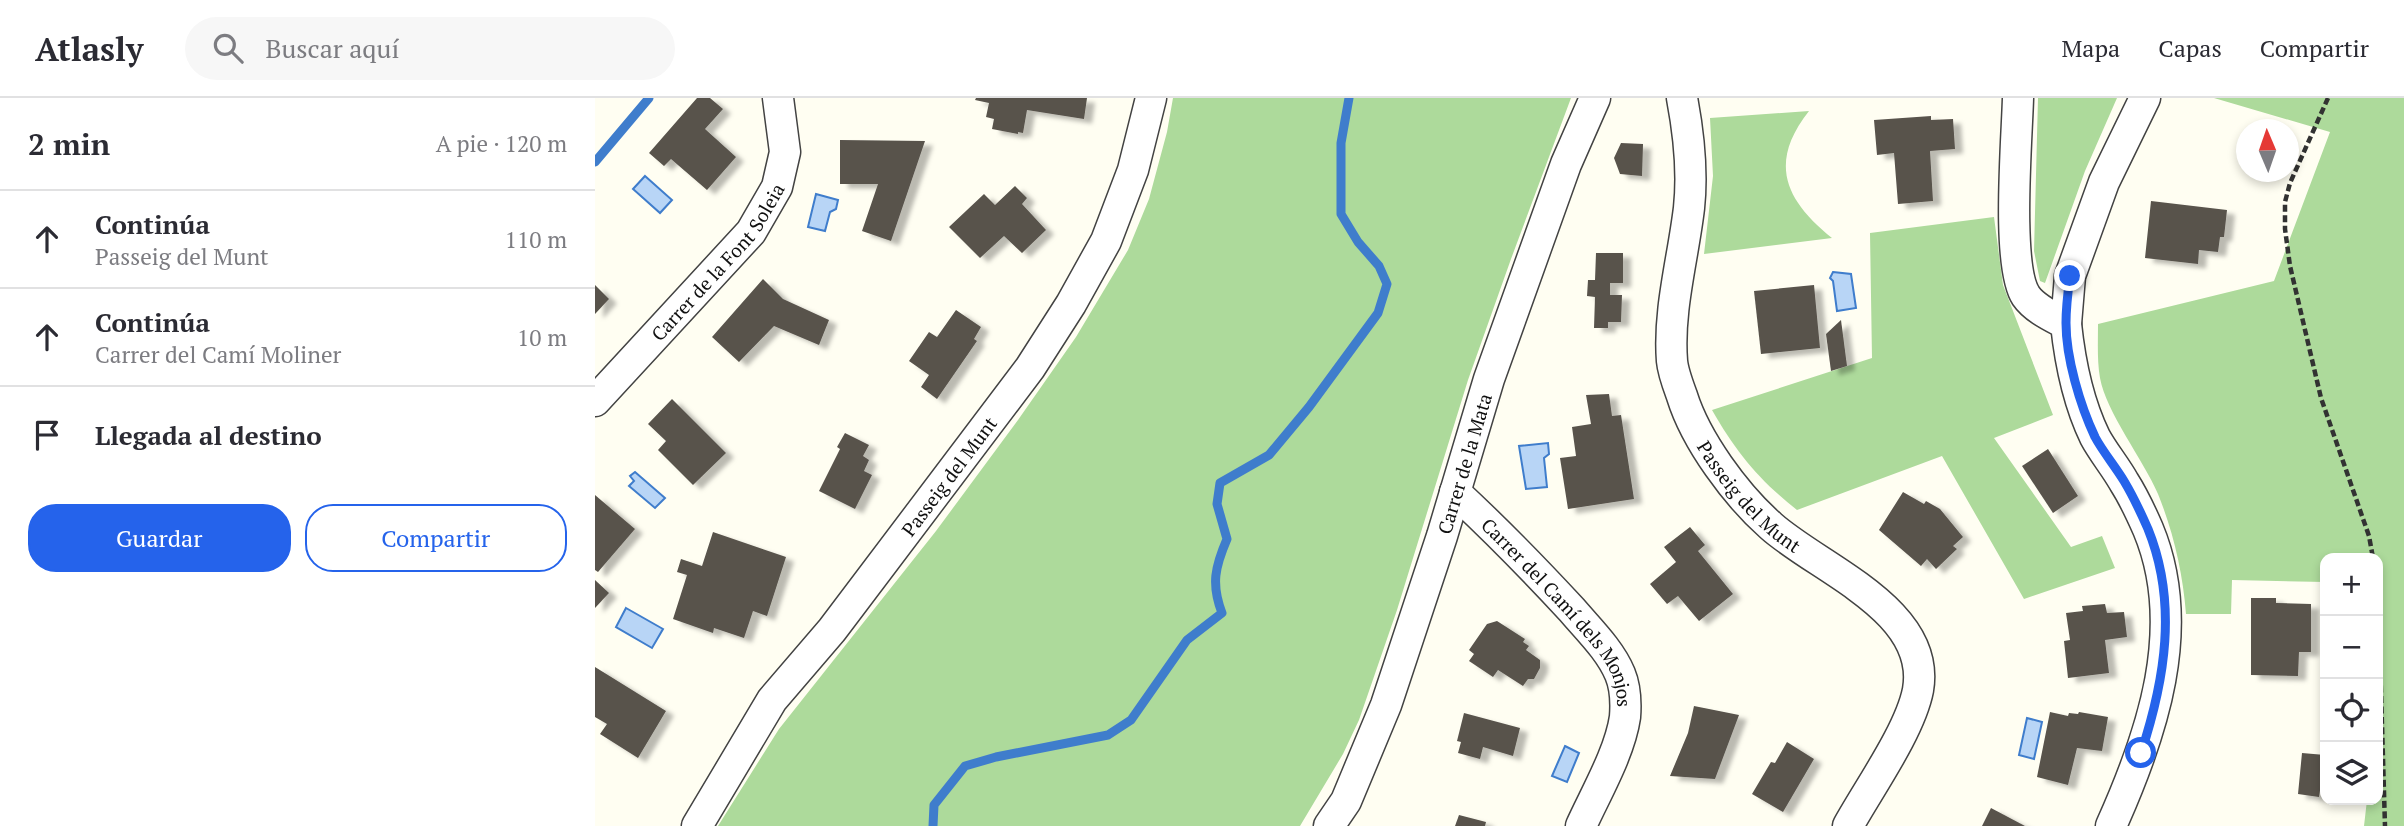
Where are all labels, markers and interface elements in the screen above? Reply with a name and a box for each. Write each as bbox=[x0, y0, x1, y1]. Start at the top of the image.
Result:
search box bbox=[185, 17, 675, 80]
text: Atlasly bbox=[35, 27, 143, 70]
icon: search bbox=[209, 29, 247, 67]
text: Buscar aquí bbox=[265, 31, 399, 65]
text: Mapa bbox=[2062, 32, 2120, 64]
text: Capas bbox=[2158, 32, 2222, 64]
text: Compartir bbox=[2260, 32, 2369, 64]
north arrow bbox=[2236, 119, 2299, 182]
text: 2 min bbox=[28, 124, 110, 164]
text: A pie · 120 m bbox=[436, 128, 567, 159]
street label: Carrer de la Font Soleia bbox=[645, 178, 789, 345]
text: Continúa bbox=[95, 207, 210, 241]
icon: ahead bbox=[28, 220, 66, 258]
text: 110 m bbox=[505, 224, 567, 255]
text: Passeig del Munt bbox=[95, 241, 269, 272]
route end bbox=[2054, 260, 2085, 291]
text: Continúa bbox=[95, 305, 210, 339]
icon: ahead bbox=[28, 318, 66, 356]
text: 10 m bbox=[517, 322, 567, 353]
text: Carrer del Camí Moliner bbox=[95, 339, 341, 370]
street label: Carrer de la Mata bbox=[1431, 390, 1497, 537]
street label: Passeig del Munt bbox=[895, 411, 1002, 541]
icon: arrive bbox=[28, 416, 66, 454]
text: Llegada al destino bbox=[95, 418, 322, 452]
street label: Passeig del Munt bbox=[1692, 436, 1806, 558]
button: Guardar bbox=[28, 504, 291, 572]
button: Compartir bbox=[305, 504, 567, 572]
street label: Carrer del Camí dels Monjos bbox=[1477, 512, 1638, 707]
map controls bbox=[2320, 553, 2383, 805]
button: + bbox=[2320, 553, 2383, 616]
button: − bbox=[2320, 616, 2383, 679]
button: locate bbox=[2320, 679, 2383, 742]
route start bbox=[2125, 737, 2156, 768]
button: layers bbox=[2320, 742, 2383, 805]

